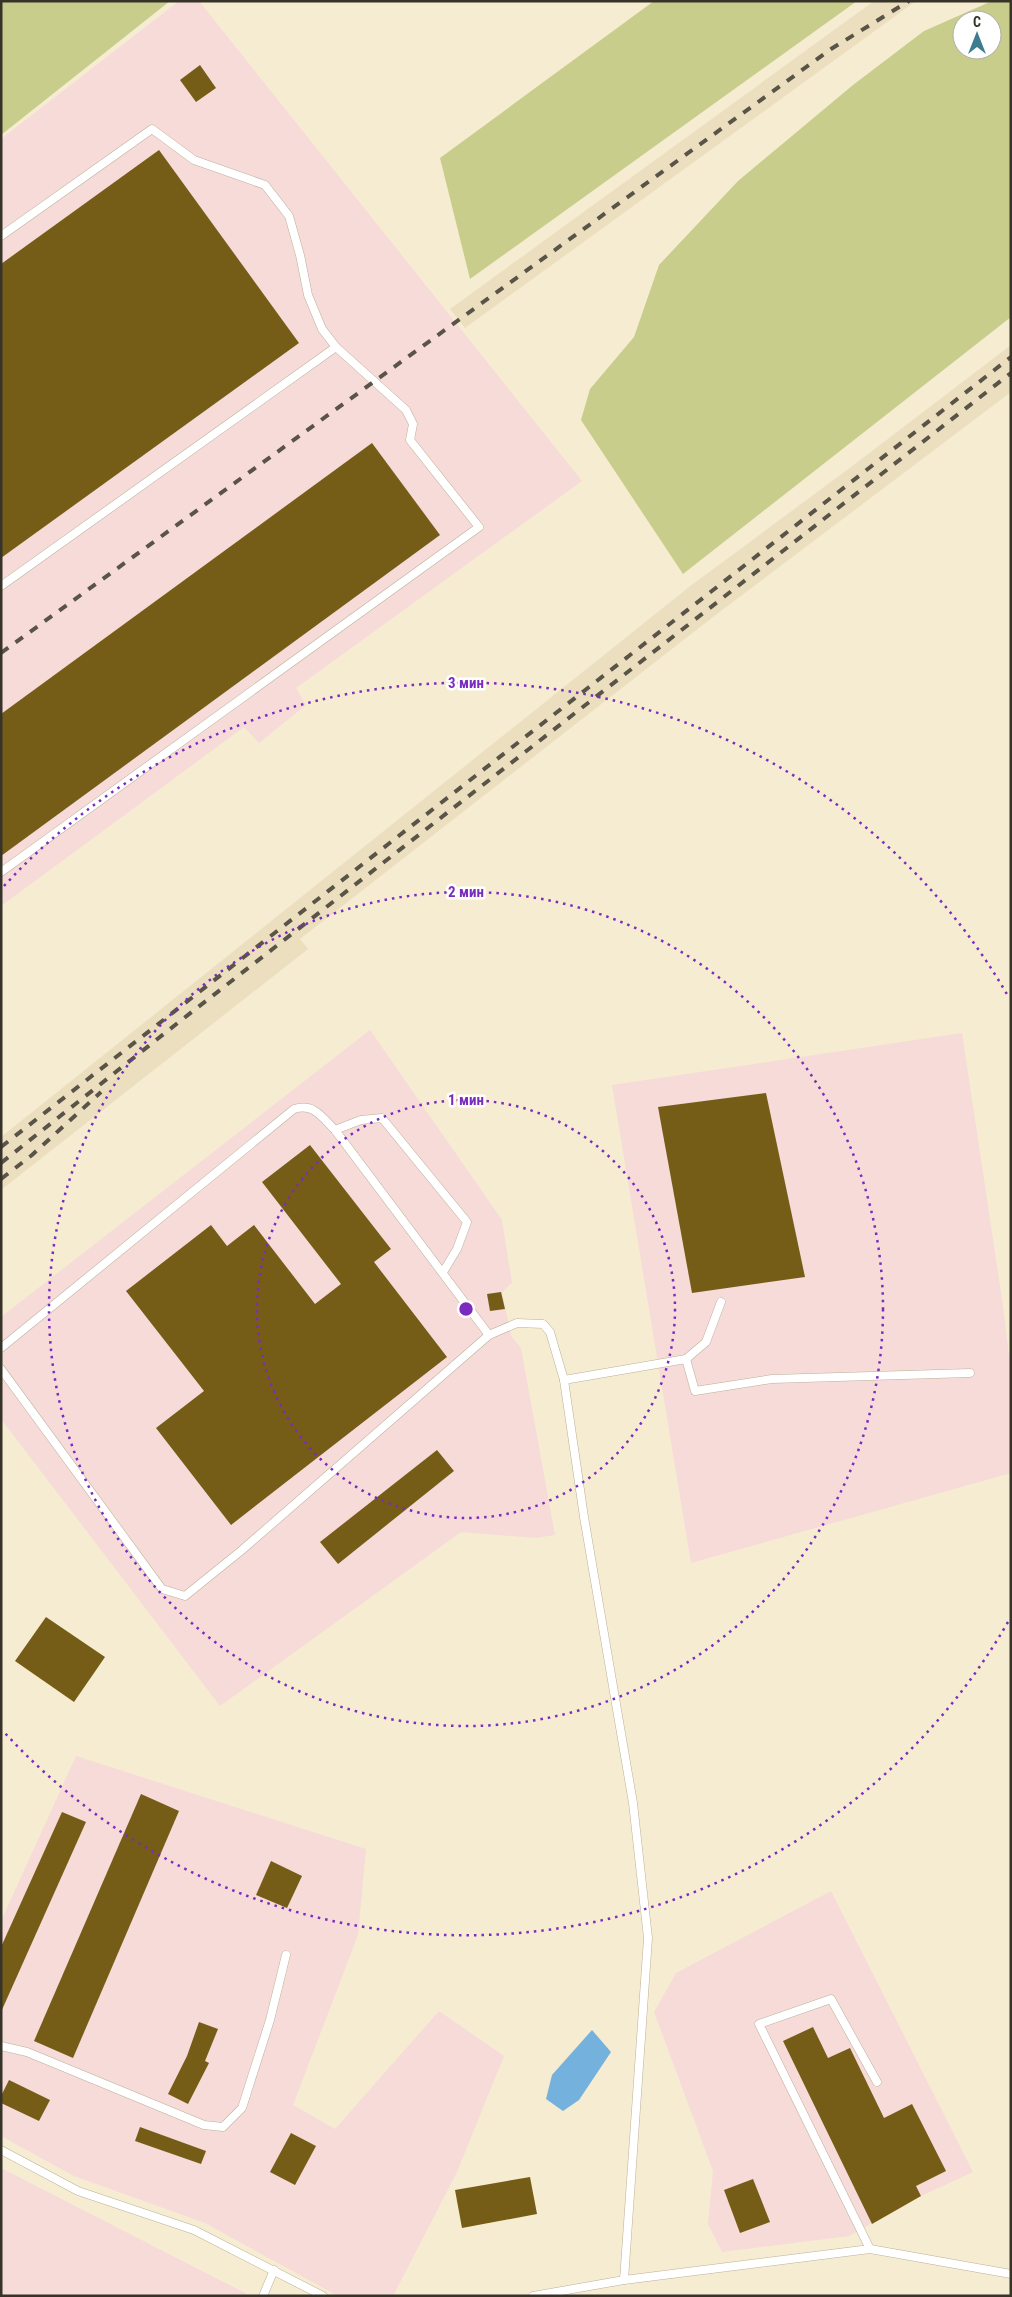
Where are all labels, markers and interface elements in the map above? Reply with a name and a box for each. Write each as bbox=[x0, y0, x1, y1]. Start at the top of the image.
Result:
north arrow bbox=[952, 10, 1002, 60]
text: С bbox=[973, 14, 981, 30]
text: 3 мин bbox=[448, 674, 484, 692]
text: 2 мин bbox=[448, 883, 484, 901]
text: 1 мин bbox=[448, 1091, 484, 1109]
centre of rings bbox=[457, 1300, 475, 1318]

